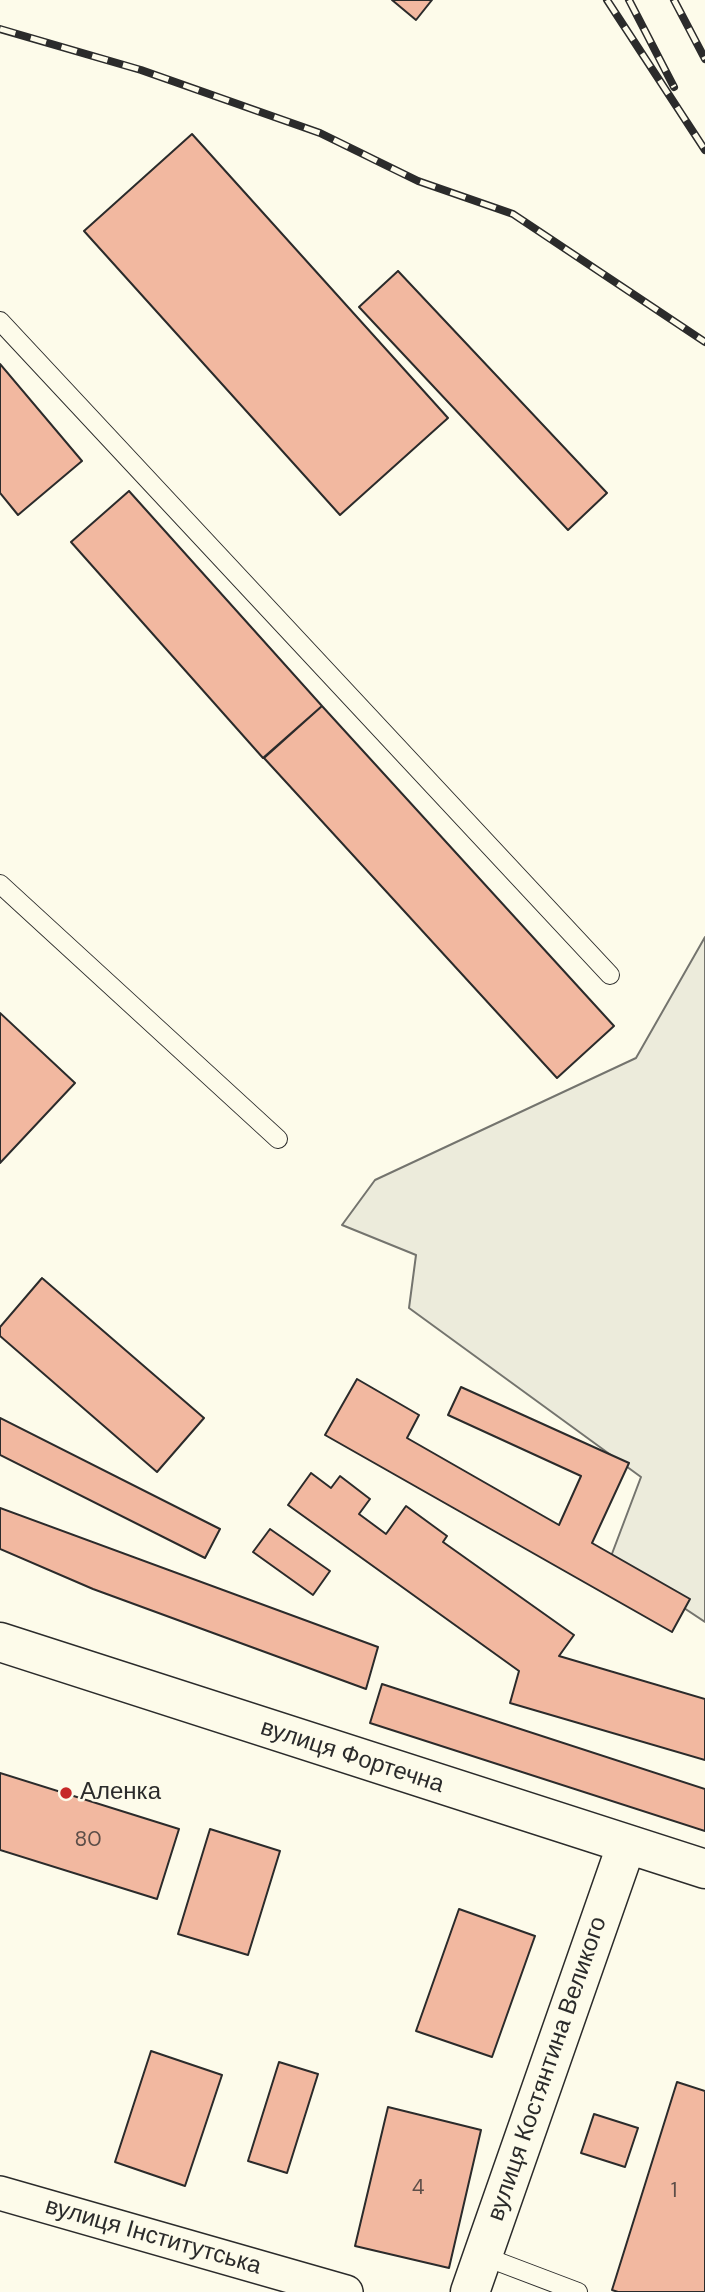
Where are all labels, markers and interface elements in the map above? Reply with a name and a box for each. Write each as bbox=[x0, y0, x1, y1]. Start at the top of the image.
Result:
street label: вулиця Фортечна bbox=[257, 1714, 447, 1800]
place label: Аленка bbox=[80, 1779, 161, 1807]
marker: Аленка bbox=[58, 1785, 74, 1801]
house number: 80 bbox=[74, 1827, 102, 1853]
street label: вулиця Костянтина Великого bbox=[482, 1913, 614, 2225]
house number: 4 bbox=[412, 2175, 424, 2201]
house number: 1 bbox=[671, 2178, 677, 2204]
street label: вулиця Інститутська bbox=[42, 2192, 264, 2282]

